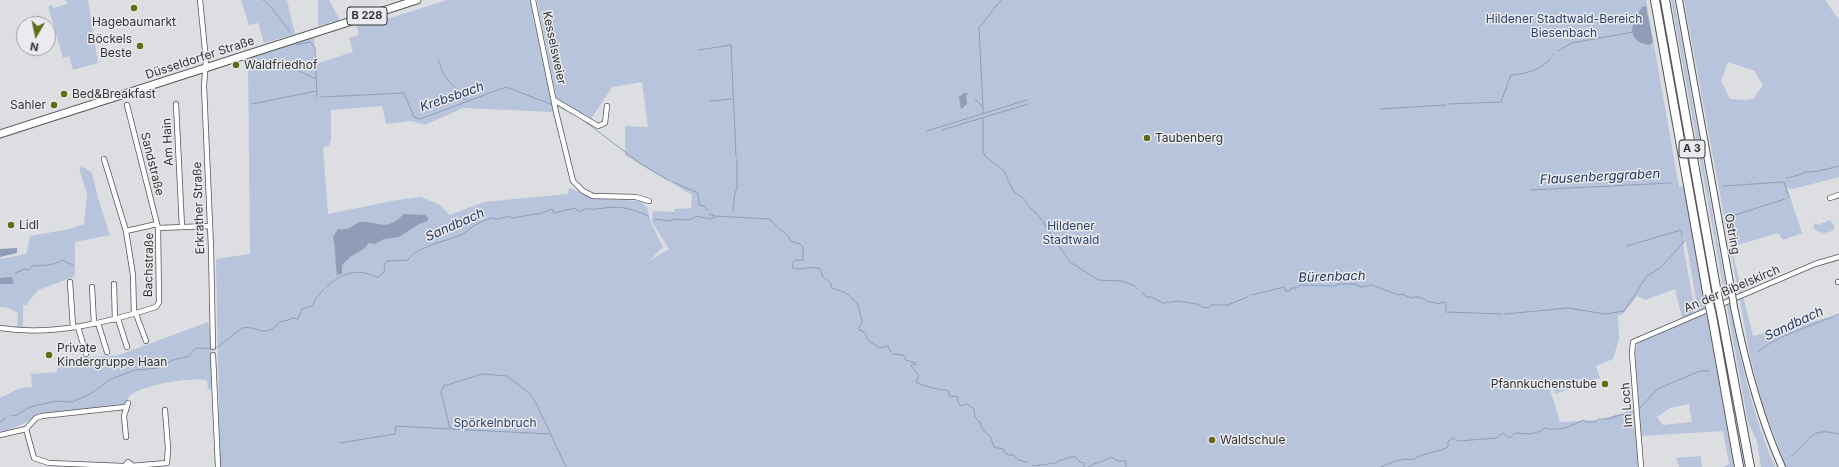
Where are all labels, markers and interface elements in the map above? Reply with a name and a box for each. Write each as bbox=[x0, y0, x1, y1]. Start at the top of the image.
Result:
marker: Hagebaumarkt bbox=[129, 3, 139, 13]
road number: B 228 bbox=[347, 7, 387, 25]
street label: Kesselsweier bbox=[539, 10, 569, 86]
park label: Hildener Stadtwald-Bereich Biesenbach bbox=[1486, 12, 1642, 40]
place label: Hagebaumarkt bbox=[92, 15, 176, 29]
north arrow bbox=[16, 16, 56, 56]
place label: Böckels Beste bbox=[88, 32, 132, 60]
street label: Düsseldorfer Straße bbox=[144, 34, 256, 82]
text: N bbox=[29, 39, 40, 54]
marker: Böckels Beste bbox=[135, 41, 145, 51]
place label: Waldfriedhof bbox=[244, 58, 317, 72]
marker: Waldfriedhof bbox=[231, 60, 241, 70]
water label: Krebsbach bbox=[418, 79, 486, 115]
place label: Bed&Breakfast bbox=[72, 87, 156, 101]
marker: Bed&Breakfast bbox=[59, 89, 69, 99]
place label: Sahler bbox=[10, 98, 46, 112]
marker: Sahler bbox=[49, 100, 59, 110]
street label: Am Hain bbox=[160, 118, 176, 166]
street label: Sandstraße bbox=[137, 131, 167, 197]
place label: Taubenberg bbox=[1155, 131, 1223, 145]
marker: Taubenberg bbox=[1142, 133, 1152, 143]
road number: A 3 bbox=[1679, 140, 1705, 158]
street label: Erkrather Straße bbox=[190, 161, 208, 255]
water label: Flausenberggraben bbox=[1539, 166, 1661, 188]
water label: Sandbach bbox=[423, 205, 487, 245]
street label: Ostring bbox=[1721, 212, 1743, 256]
place label: Lidl bbox=[19, 218, 39, 232]
park label: Hildener Stadtwald bbox=[1043, 219, 1099, 247]
marker: Lidl bbox=[6, 220, 16, 230]
street label: Bachstraße bbox=[141, 233, 157, 297]
street label: An der Bibelskirch bbox=[1682, 262, 1782, 316]
water label: Bürenbach bbox=[1298, 268, 1366, 286]
water label: Sandbach bbox=[1762, 304, 1826, 344]
place label: Private Kindergruppe Haan bbox=[57, 341, 167, 369]
marker: Private Kindergruppe Haan bbox=[44, 350, 54, 360]
place label: Pfannkuchenstube bbox=[1491, 377, 1597, 391]
marker: Pfannkuchenstube bbox=[1600, 379, 1610, 389]
street label: Im Loch bbox=[1618, 382, 1636, 428]
park label: Spörkelnbruch bbox=[453, 416, 537, 430]
place label: Waldschule bbox=[1220, 433, 1285, 447]
marker: Waldschule bbox=[1207, 435, 1217, 445]

